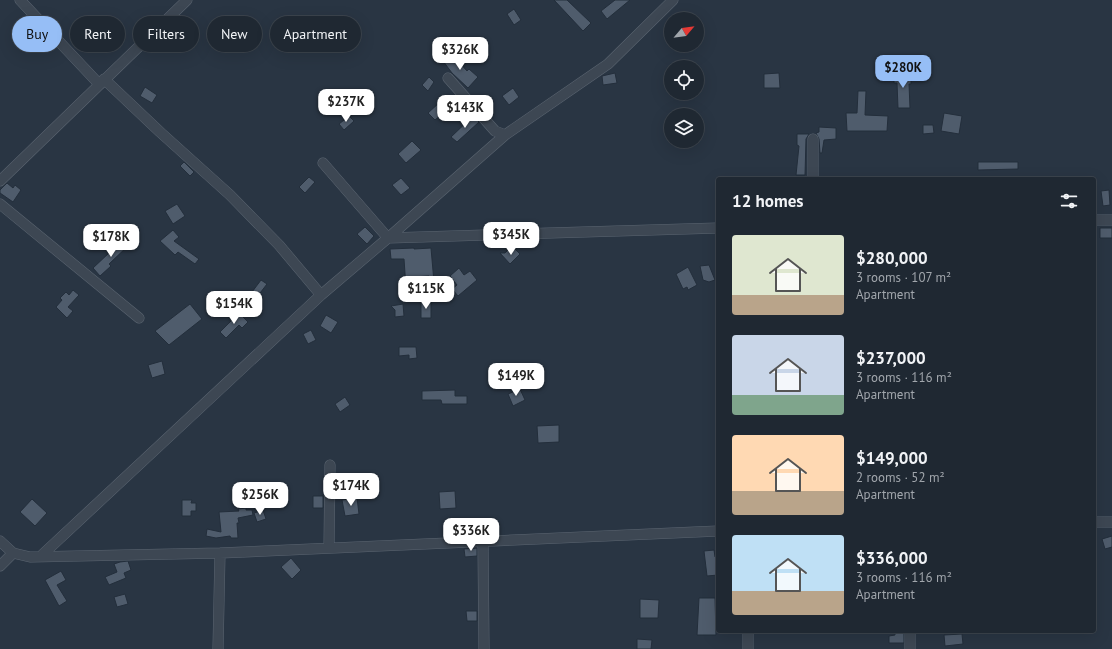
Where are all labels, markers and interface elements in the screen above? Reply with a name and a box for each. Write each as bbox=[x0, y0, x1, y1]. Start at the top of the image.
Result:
north arrow bbox=[664, 12, 704, 52]
map controls bbox=[664, 12, 704, 148]
chip: Buy bbox=[12, 16, 62, 52]
chip: Rent bbox=[70, 16, 125, 52]
chip: Filters bbox=[133, 16, 199, 52]
chip: New bbox=[207, 16, 262, 52]
chip: Apartment bbox=[270, 16, 361, 52]
pin: $326K bbox=[432, 37, 488, 71]
text: $326K bbox=[441, 41, 479, 58]
pin: $280K bbox=[875, 55, 931, 89]
text: $280K bbox=[884, 59, 922, 76]
button: locate bbox=[664, 60, 704, 100]
pin: $237K bbox=[318, 89, 374, 123]
text: $237K bbox=[327, 93, 365, 110]
pin: $143K bbox=[437, 95, 493, 129]
text: $143K bbox=[446, 99, 484, 116]
button: layers bbox=[664, 108, 704, 148]
text: 12 homes bbox=[732, 190, 803, 212]
icon: filters bbox=[1058, 190, 1080, 212]
pin: $345K bbox=[483, 222, 539, 256]
pin: $178K bbox=[83, 224, 139, 258]
text: $345K bbox=[492, 226, 530, 243]
text: $178K bbox=[92, 228, 130, 245]
text: $280,000 bbox=[856, 247, 928, 269]
icon: home bbox=[764, 251, 812, 299]
text: 3 rooms · 107 m² bbox=[856, 269, 951, 286]
pin: $115K bbox=[398, 276, 454, 310]
text: $115K bbox=[407, 280, 445, 297]
text: Apartment bbox=[856, 286, 915, 303]
pin: $154K bbox=[206, 291, 262, 325]
text: $154K bbox=[215, 295, 253, 312]
text: $237,000 bbox=[856, 347, 926, 369]
icon: home bbox=[764, 351, 812, 399]
pin: $149K bbox=[488, 363, 544, 397]
text: $149K bbox=[497, 367, 535, 384]
text: 3 rooms · 116 m² bbox=[856, 369, 952, 386]
text: Apartment bbox=[856, 386, 915, 403]
text: $149,000 bbox=[856, 447, 928, 469]
icon: home bbox=[764, 451, 812, 499]
text: 2 rooms · 52 m² bbox=[856, 469, 945, 486]
pin: $174K bbox=[323, 473, 379, 507]
text: $174K bbox=[332, 477, 370, 494]
pin: $256K bbox=[232, 482, 288, 516]
text: $256K bbox=[241, 486, 279, 503]
text: Apartment bbox=[856, 486, 915, 503]
pin: $336K bbox=[443, 518, 499, 552]
text: $336K bbox=[452, 522, 490, 539]
text: $336,000 bbox=[856, 547, 928, 569]
icon: home bbox=[764, 551, 812, 599]
text: 3 rooms · 116 m² bbox=[856, 569, 952, 586]
text: Apartment bbox=[856, 586, 915, 603]

